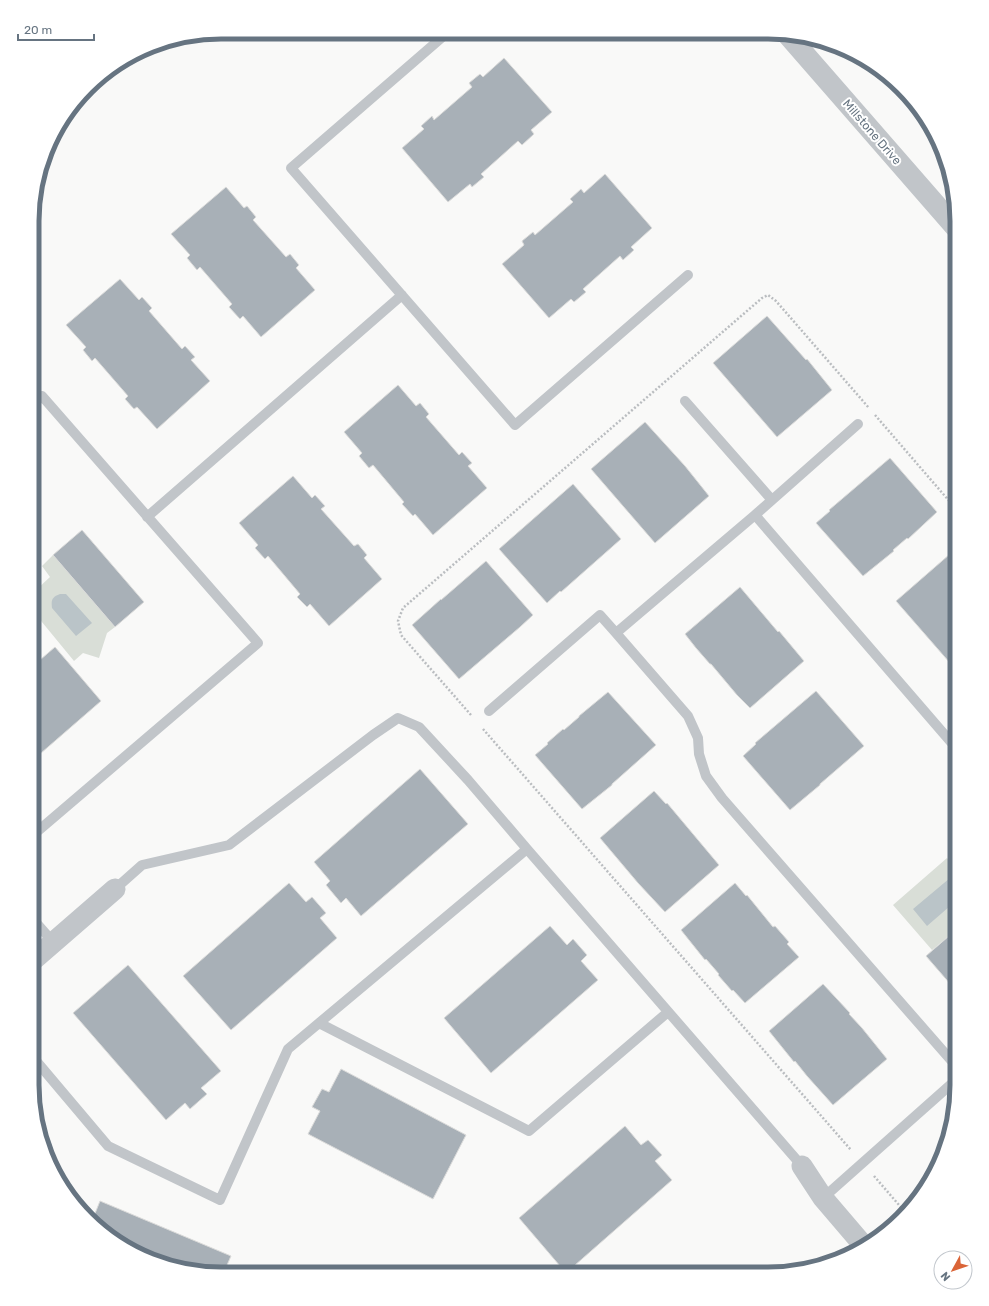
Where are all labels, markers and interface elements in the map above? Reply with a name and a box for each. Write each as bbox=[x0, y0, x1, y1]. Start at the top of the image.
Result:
scale bar bbox=[18, 16, 94, 42]
text: 20 m bbox=[24, 23, 52, 37]
street label: Millstone Drive bbox=[840, 97, 904, 168]
north arrow bbox=[933, 1250, 973, 1290]
text: N bbox=[938, 1269, 953, 1283]

